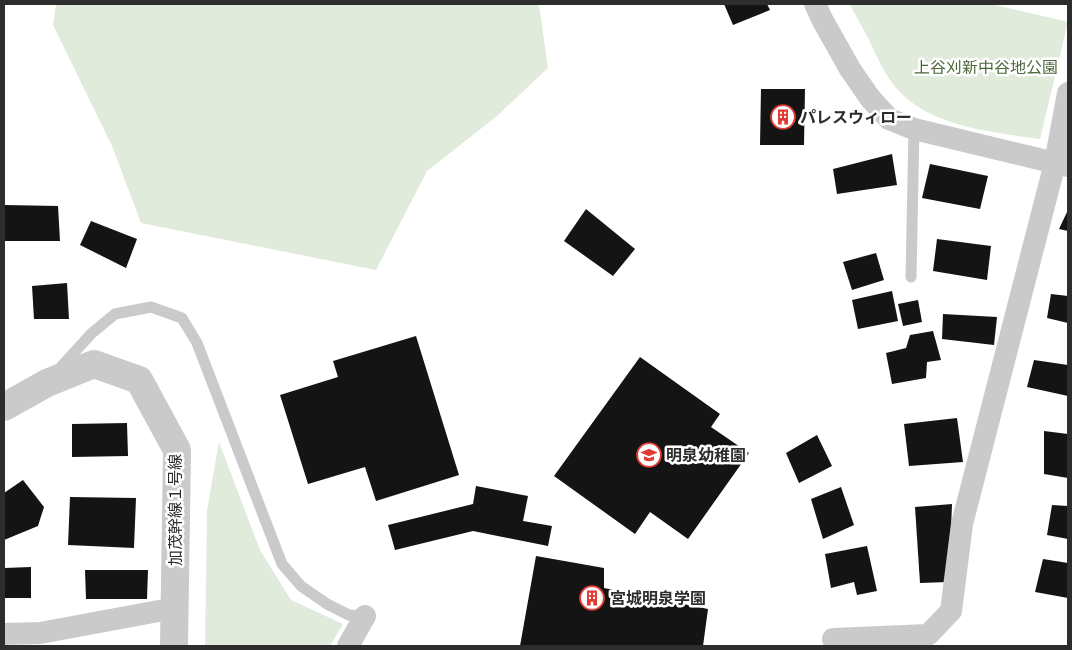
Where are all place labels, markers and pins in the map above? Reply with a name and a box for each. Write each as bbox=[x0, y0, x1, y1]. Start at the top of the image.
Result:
building icon: パレスウィロー bbox=[770, 104, 796, 130]
place label: パレスウィロー bbox=[800, 107, 912, 128]
school or university icon: 明泉幼稚園 bbox=[636, 442, 662, 468]
place label: 明泉幼稚園 bbox=[666, 445, 746, 466]
building icon: 宮城明泉学園 bbox=[579, 585, 605, 611]
place label: 宮城明泉学園 bbox=[610, 588, 706, 609]

